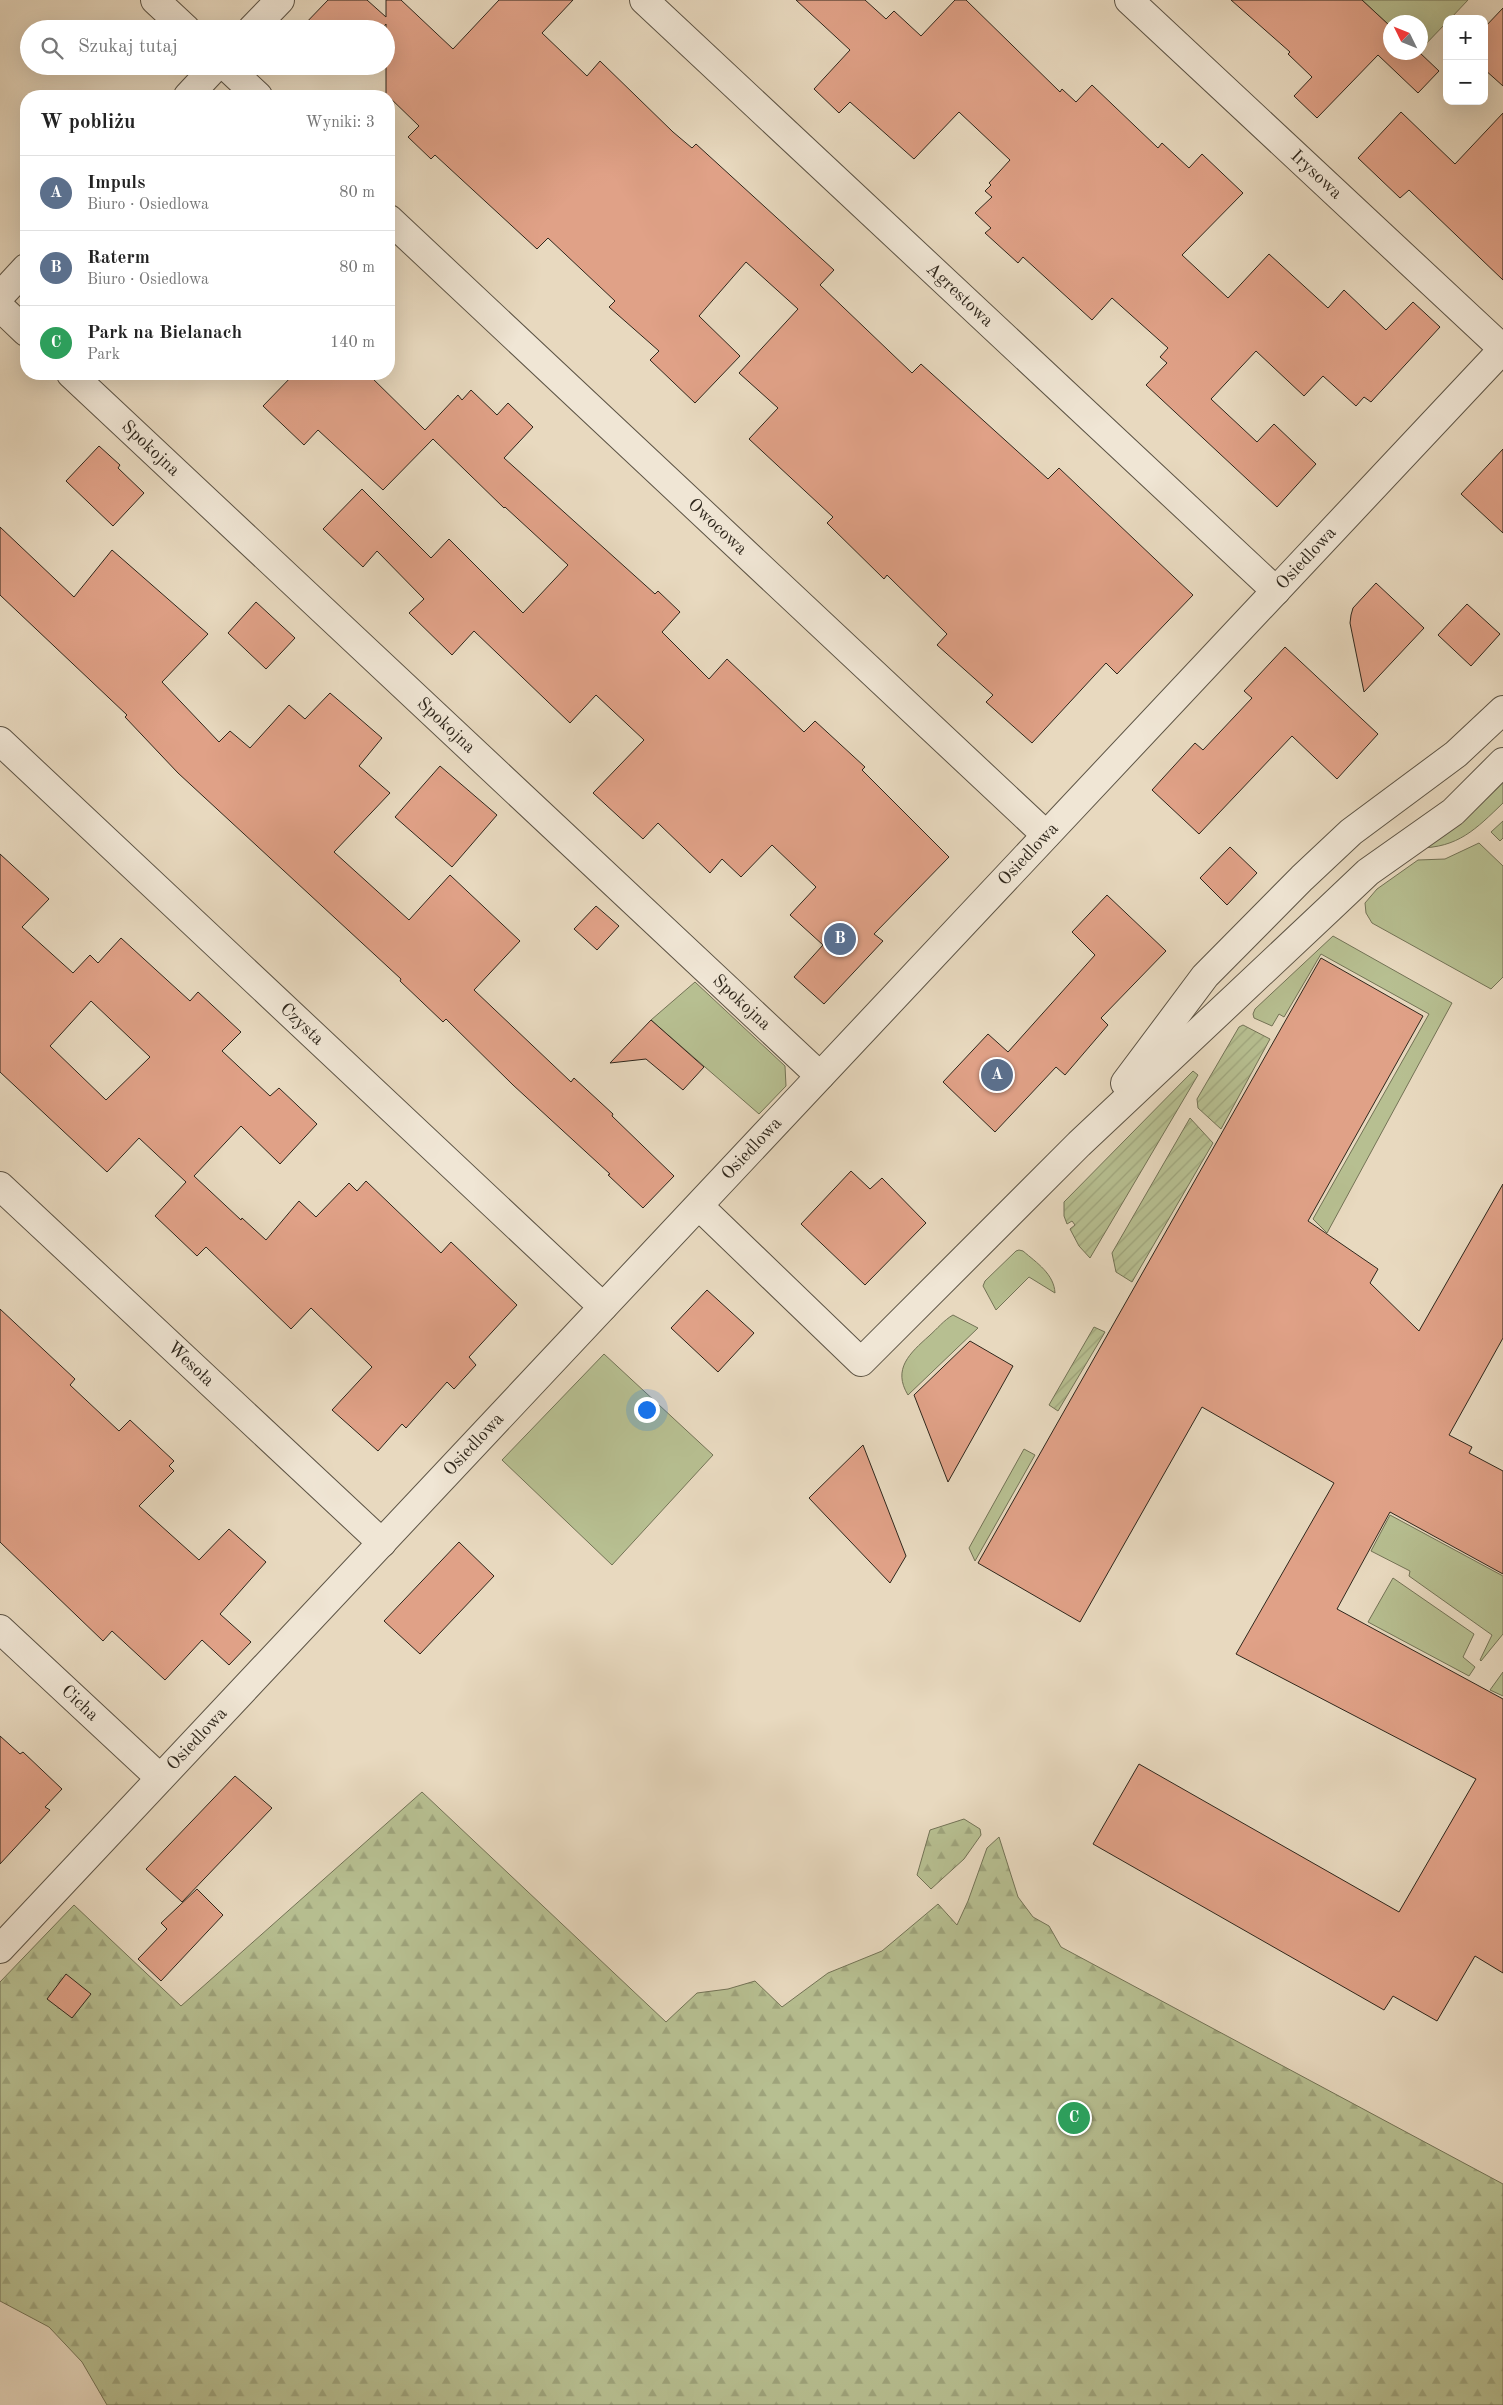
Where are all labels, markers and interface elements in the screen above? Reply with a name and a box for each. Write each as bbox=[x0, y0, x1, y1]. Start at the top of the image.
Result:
north arrow bbox=[1383, 15, 1428, 60]
map controls bbox=[1443, 15, 1488, 105]
button: + bbox=[1443, 15, 1488, 60]
search box bbox=[20, 20, 395, 75]
icon: search bbox=[38, 34, 66, 62]
text: Szukaj tutaj bbox=[78, 38, 178, 57]
button: − bbox=[1443, 60, 1488, 105]
text: W pobliżu bbox=[40, 112, 135, 133]
text: Wyniki: 3 bbox=[306, 115, 375, 131]
street label: Irysowa bbox=[1287, 147, 1345, 203]
text: Impuls bbox=[87, 174, 145, 193]
text: A bbox=[50, 185, 62, 201]
text: 80 m bbox=[339, 185, 375, 201]
text: Biuro · Osiedlowa bbox=[87, 197, 209, 213]
text: Raterm bbox=[87, 249, 150, 268]
text: B bbox=[50, 260, 62, 276]
text: 80 m bbox=[339, 260, 375, 276]
street label: Agrestowa bbox=[923, 260, 997, 330]
text: Biuro · Osiedlowa bbox=[87, 272, 209, 288]
text: Park na Bielanach bbox=[87, 324, 242, 343]
text: C bbox=[51, 335, 61, 351]
text: 140 m bbox=[330, 335, 375, 351]
text: Park bbox=[87, 347, 120, 363]
street label: Spokojna bbox=[118, 417, 183, 480]
street label: Owocowa bbox=[684, 495, 750, 559]
street label: Osiedlowa bbox=[1273, 523, 1340, 593]
street label: Spokojna bbox=[414, 694, 479, 757]
street label: Osiedlowa bbox=[995, 819, 1062, 889]
pin: B bbox=[824, 920, 856, 958]
street label: Spokojna bbox=[709, 971, 774, 1034]
street label: Czysta bbox=[277, 1000, 327, 1049]
pin: A bbox=[981, 1056, 1013, 1094]
street label: Osiedlowa bbox=[718, 1114, 785, 1184]
street label: Wesoła bbox=[164, 1338, 218, 1390]
your location bbox=[634, 1397, 660, 1423]
street label: Osiedlowa bbox=[440, 1410, 507, 1480]
street label: Cicha bbox=[58, 1682, 102, 1725]
street label: Osiedlowa bbox=[164, 1704, 231, 1774]
pin: C bbox=[1058, 2099, 1090, 2137]

